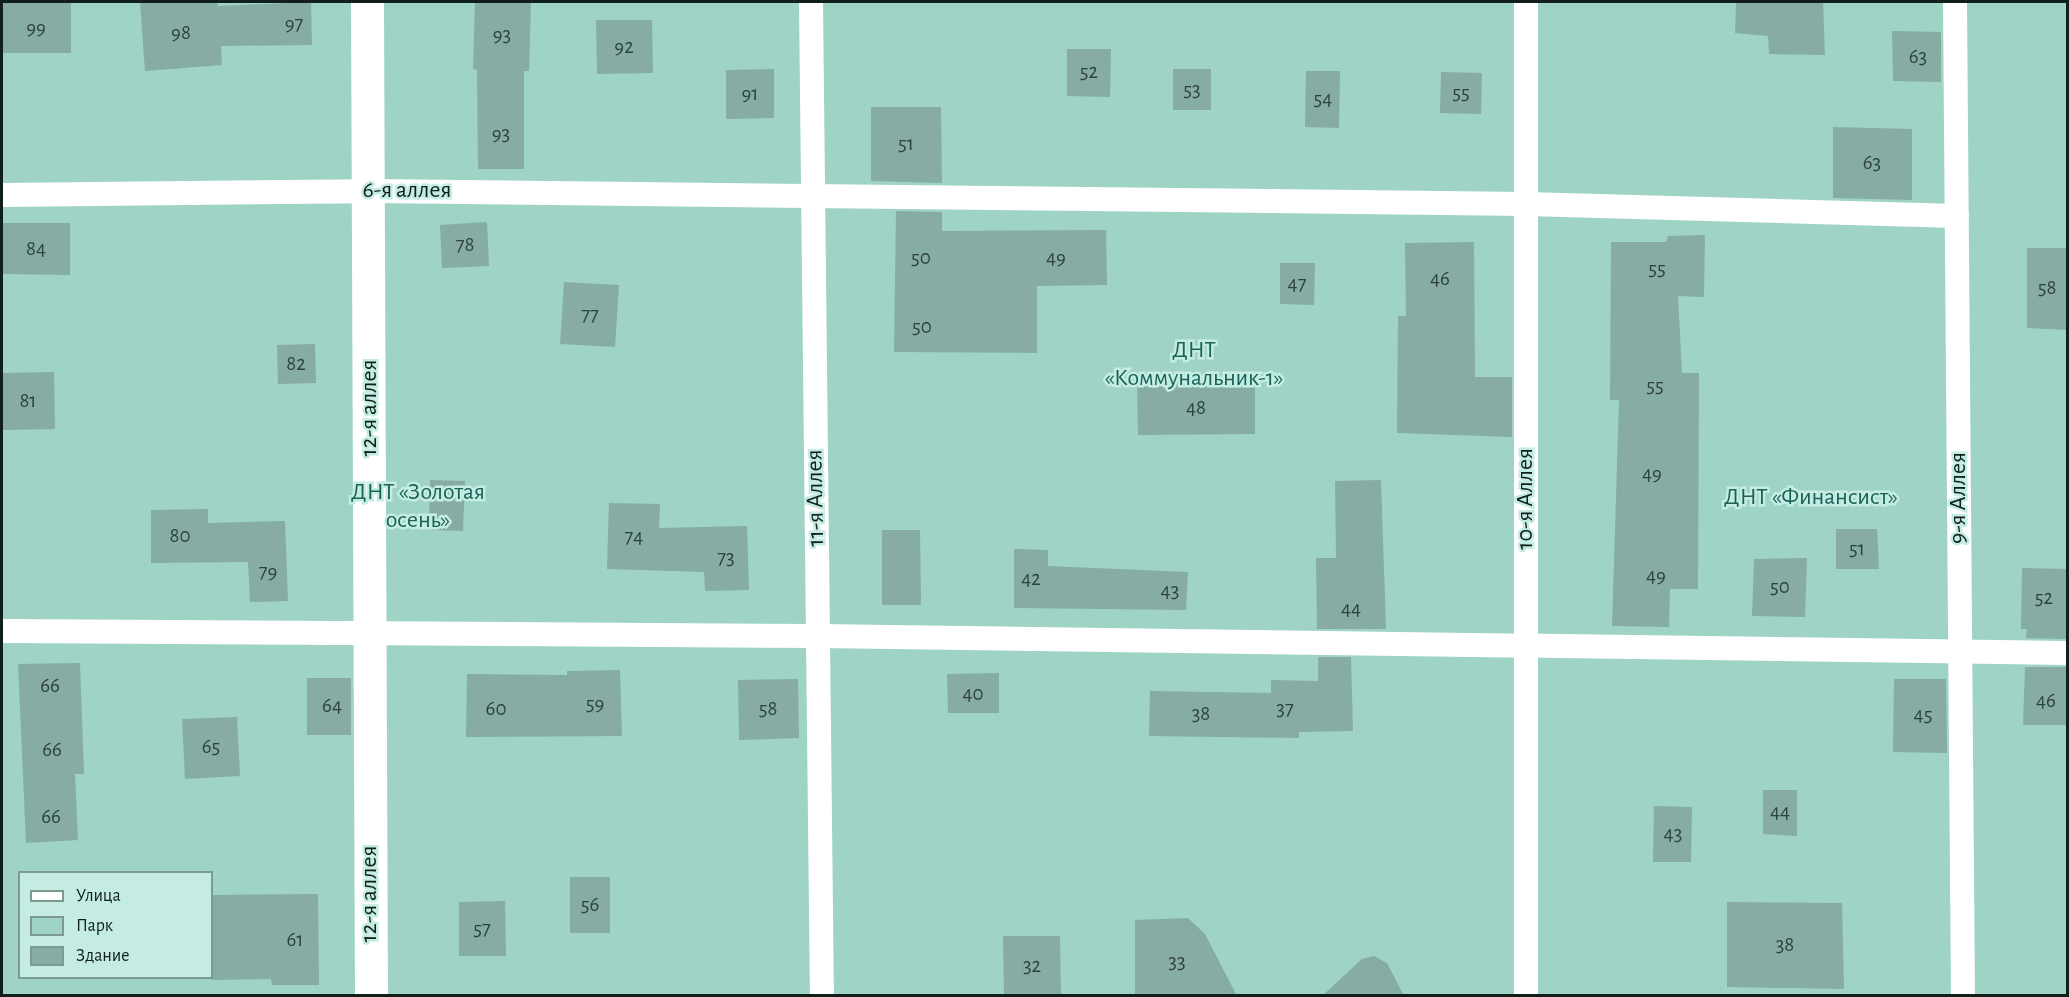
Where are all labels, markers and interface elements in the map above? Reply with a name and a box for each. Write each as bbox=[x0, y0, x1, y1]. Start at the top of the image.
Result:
house number: 97 bbox=[285, 11, 303, 37]
house number: 99 bbox=[26, 15, 46, 41]
house number: 98 bbox=[171, 20, 191, 46]
house number: 93 bbox=[493, 22, 511, 48]
house number: 92 bbox=[614, 34, 634, 60]
house number: 63 bbox=[1909, 44, 1927, 70]
house number: 52 bbox=[1080, 59, 1098, 85]
house number: 53 bbox=[1183, 77, 1201, 103]
house number: 55 bbox=[1452, 80, 1470, 106]
house number: 91 bbox=[741, 81, 759, 107]
house number: 54 bbox=[1314, 86, 1332, 112]
house number: 93 bbox=[492, 121, 510, 147]
house number: 51 bbox=[898, 131, 914, 157]
house number: 63 bbox=[1863, 150, 1881, 176]
street label: 6-я аллея bbox=[363, 177, 451, 205]
house number: 78 bbox=[456, 232, 474, 258]
house number: 84 bbox=[26, 236, 46, 262]
house number: 50 bbox=[911, 245, 931, 271]
house number: 49 bbox=[1046, 245, 1066, 271]
house number: 55 bbox=[1648, 256, 1666, 282]
house number: 46 bbox=[1430, 266, 1450, 292]
house number: 47 bbox=[1288, 271, 1306, 297]
house number: 58 bbox=[2038, 275, 2056, 301]
house number: 77 bbox=[581, 302, 599, 328]
house number: 50 bbox=[912, 314, 932, 340]
park label: ДНТ «Коммунальник-1» bbox=[1105, 337, 1283, 393]
house number: 82 bbox=[286, 351, 306, 377]
street label: 12-я аллея bbox=[356, 360, 384, 456]
house number: 55 bbox=[1646, 373, 1664, 399]
house number: 81 bbox=[19, 388, 37, 414]
house number: 48 bbox=[1186, 395, 1206, 421]
street label: 10-я Аллея bbox=[1512, 448, 1540, 550]
street label: 11-я Аллея bbox=[801, 449, 831, 547]
street label: 9-я Аллея bbox=[1945, 452, 1973, 544]
house number: 49 bbox=[1642, 461, 1662, 487]
park label: ДНТ «Золотая осень» bbox=[351, 479, 485, 535]
park label: ДНТ «Финансист» bbox=[1724, 484, 1898, 512]
house number: 80 bbox=[169, 523, 191, 549]
house number: 74 bbox=[625, 524, 643, 550]
house number: 51 bbox=[1849, 536, 1865, 562]
house number: 73 bbox=[717, 545, 735, 571]
house number: 79 bbox=[259, 559, 277, 585]
house number: 49 bbox=[1646, 563, 1666, 589]
house number: 42 bbox=[1021, 566, 1041, 592]
house number: 50 bbox=[1770, 574, 1790, 600]
house number: 43 bbox=[1161, 578, 1179, 604]
house number: 52 bbox=[2035, 585, 2053, 611]
house number: 44 bbox=[1341, 596, 1361, 622]
house number: 66 bbox=[40, 673, 60, 699]
house number: 40 bbox=[962, 681, 984, 707]
house number: 46 bbox=[2036, 688, 2056, 714]
house number: 59 bbox=[586, 691, 604, 717]
house number: 64 bbox=[322, 693, 342, 719]
house number: 60 bbox=[486, 696, 506, 722]
house number: 58 bbox=[759, 696, 777, 722]
house number: 37 bbox=[1276, 696, 1294, 722]
house number: 38 bbox=[1192, 701, 1210, 727]
house number: 45 bbox=[1914, 702, 1932, 728]
house number: 65 bbox=[202, 734, 220, 760]
house number: 66 bbox=[42, 737, 62, 763]
house number: 44 bbox=[1770, 799, 1790, 825]
house number: 66 bbox=[41, 804, 61, 830]
house number: 43 bbox=[1664, 821, 1682, 847]
street label: 12-я аллея bbox=[356, 846, 384, 942]
legend bbox=[18, 871, 213, 979]
text: Улица bbox=[76, 887, 121, 905]
house number: 56 bbox=[581, 892, 599, 918]
house number: 57 bbox=[473, 916, 491, 942]
text: Парк bbox=[76, 917, 113, 935]
house number: 61 bbox=[286, 927, 304, 953]
house number: 38 bbox=[1776, 932, 1794, 958]
text: Здание bbox=[76, 947, 130, 965]
house number: 33 bbox=[1168, 949, 1186, 975]
house number: 32 bbox=[1023, 953, 1041, 979]

